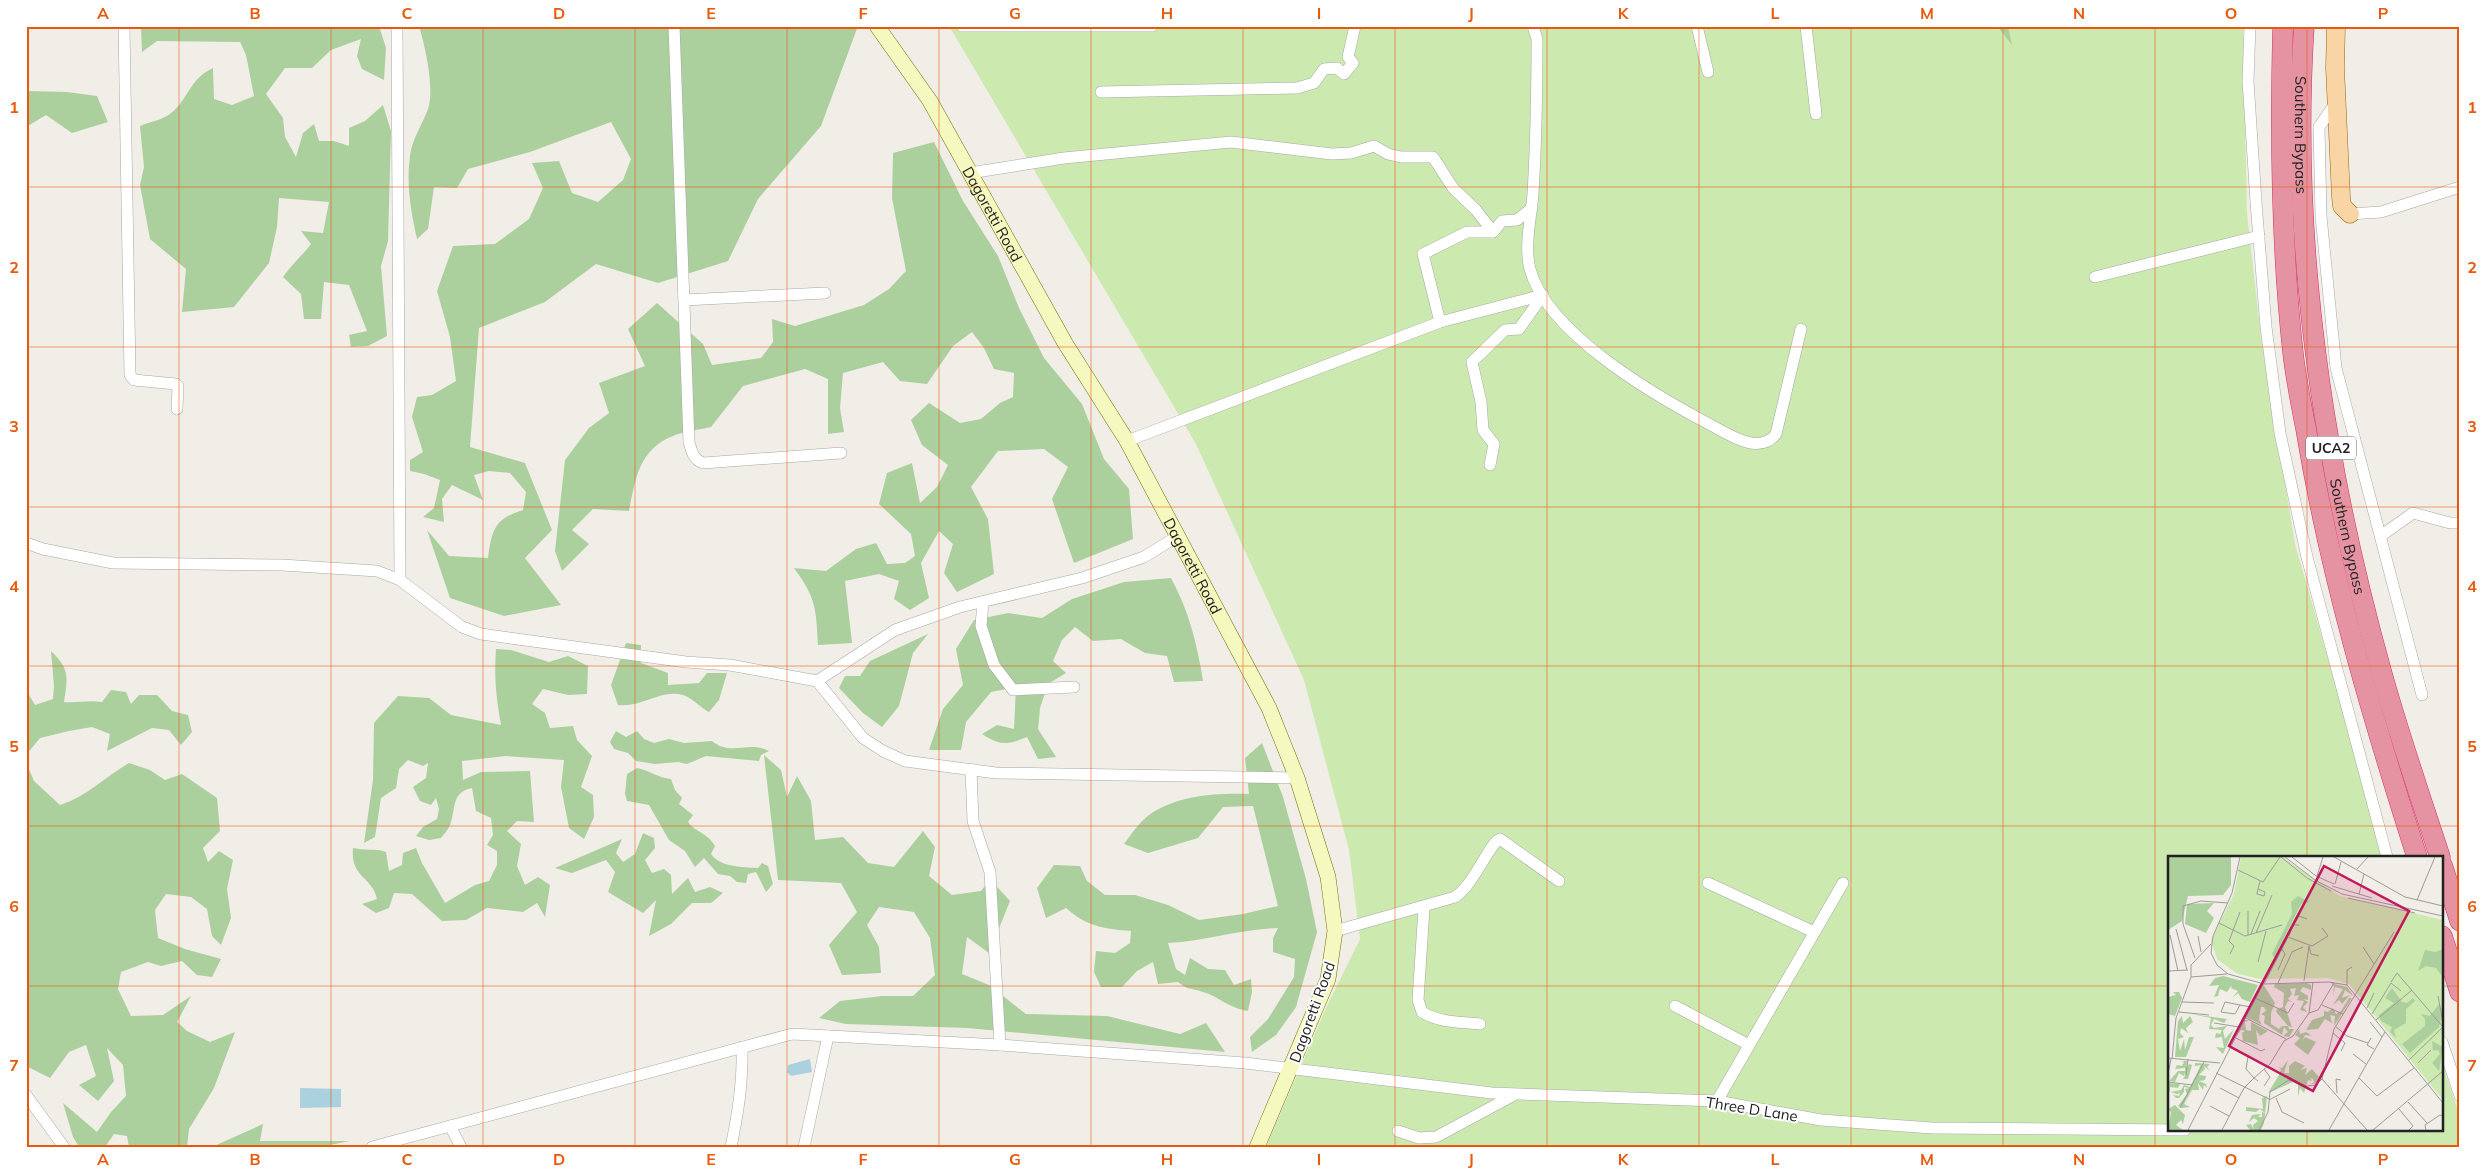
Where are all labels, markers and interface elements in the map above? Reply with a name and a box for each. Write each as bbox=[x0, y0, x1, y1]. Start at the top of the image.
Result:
text: A bbox=[97, 3, 109, 23]
text: B bbox=[249, 3, 261, 23]
text: C bbox=[402, 3, 413, 23]
text: D bbox=[553, 3, 565, 23]
text: E bbox=[706, 3, 716, 23]
text: F bbox=[858, 3, 868, 23]
text: G bbox=[1009, 3, 1021, 23]
text: H bbox=[1161, 3, 1173, 23]
text: I bbox=[1317, 3, 1321, 23]
text: J bbox=[1468, 3, 1474, 23]
text: K bbox=[1618, 3, 1630, 23]
text: L bbox=[1771, 3, 1780, 23]
text: M bbox=[1920, 3, 1934, 23]
text: N bbox=[2073, 3, 2085, 23]
text: O bbox=[2225, 3, 2237, 23]
text: P bbox=[2378, 3, 2389, 23]
street label: Southern Bypass bbox=[2291, 76, 2312, 194]
text: 1 bbox=[9, 97, 19, 117]
text: 1 bbox=[2467, 97, 2477, 117]
street label: Dagoretti Road bbox=[959, 163, 1027, 265]
text: 2 bbox=[9, 257, 19, 277]
text: 2 bbox=[2467, 257, 2477, 277]
text: 3 bbox=[9, 416, 19, 436]
text: 3 bbox=[2467, 416, 2477, 436]
road number: UCA2 bbox=[2306, 436, 2356, 459]
street label: Southern Bypass bbox=[2326, 477, 2370, 596]
street label: Dagoretti Road bbox=[1160, 514, 1227, 617]
text: 4 bbox=[9, 576, 19, 596]
text: 4 bbox=[2467, 576, 2477, 596]
text: 5 bbox=[9, 736, 19, 756]
text: 5 bbox=[2467, 736, 2477, 756]
inset map bbox=[2168, 856, 2444, 1130]
text: 6 bbox=[9, 896, 19, 916]
text: 6 bbox=[2467, 896, 2477, 916]
street label: Dagoretti Road bbox=[1285, 959, 1339, 1065]
text: 7 bbox=[9, 1055, 19, 1075]
text: 7 bbox=[2467, 1055, 2477, 1075]
street label: Three D Lane bbox=[1705, 1092, 1799, 1126]
text: A bbox=[97, 1149, 109, 1169]
text: B bbox=[249, 1149, 261, 1169]
text: C bbox=[402, 1149, 413, 1169]
text: D bbox=[553, 1149, 565, 1169]
text: E bbox=[706, 1149, 716, 1169]
text: F bbox=[858, 1149, 868, 1169]
text: G bbox=[1009, 1149, 1021, 1169]
text: H bbox=[1161, 1149, 1173, 1169]
text: I bbox=[1317, 1149, 1321, 1169]
text: J bbox=[1468, 1149, 1474, 1169]
text: K bbox=[1618, 1149, 1630, 1169]
text: L bbox=[1771, 1149, 1780, 1169]
text: M bbox=[1920, 1149, 1934, 1169]
text: N bbox=[2073, 1149, 2085, 1169]
text: O bbox=[2225, 1149, 2237, 1169]
text: P bbox=[2378, 1149, 2389, 1169]

